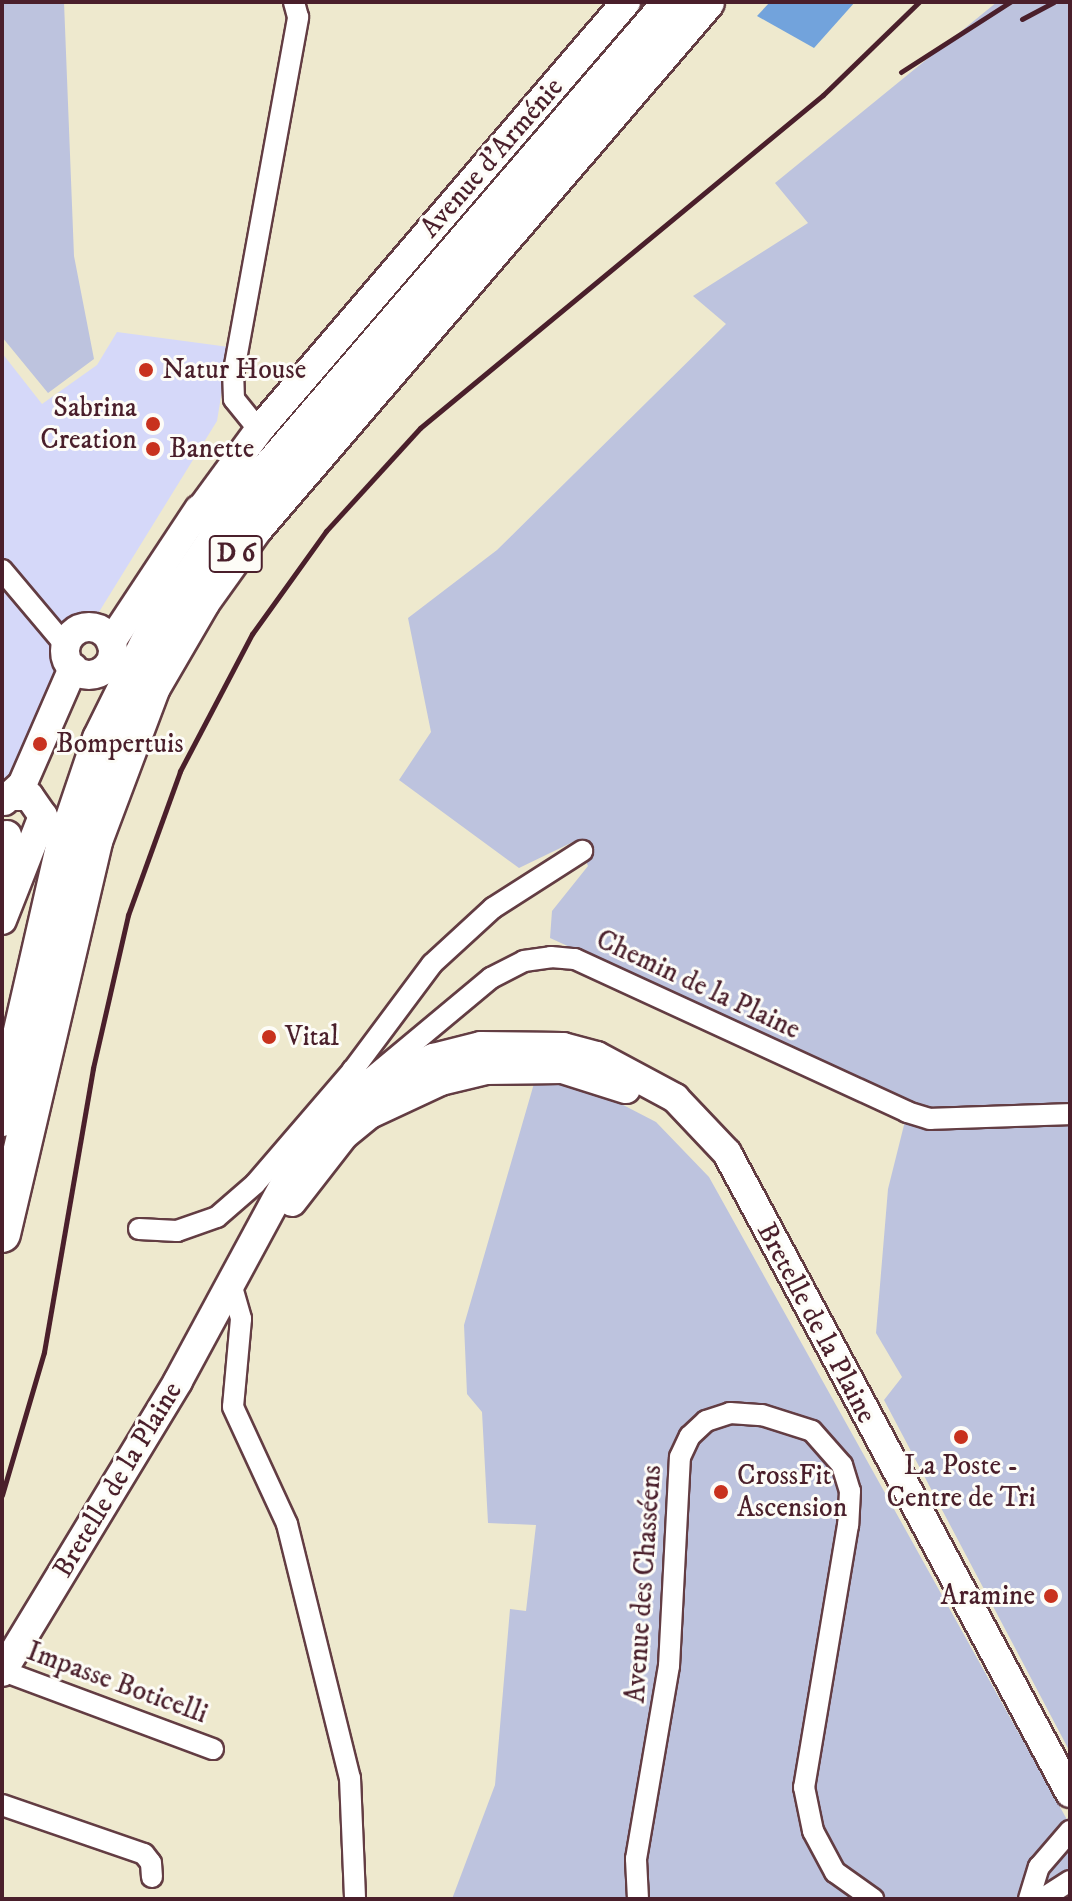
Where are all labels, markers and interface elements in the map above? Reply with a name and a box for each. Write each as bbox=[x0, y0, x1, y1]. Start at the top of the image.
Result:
street label: Avenue d'Arménie bbox=[413, 71, 571, 245]
place label: Natur House bbox=[162, 353, 306, 387]
marker: Natur House bbox=[137, 361, 155, 379]
place label: Sabrina Creation bbox=[40, 391, 137, 457]
marker: Sabrina Creation bbox=[144, 415, 162, 433]
place label: Banette bbox=[169, 432, 254, 466]
marker: Banette bbox=[144, 440, 162, 458]
road number: D 6 bbox=[208, 532, 264, 576]
place label: Bompertuis bbox=[56, 727, 184, 761]
marker: Bompertuis bbox=[31, 735, 49, 753]
street label: Chemin de la Plaine bbox=[591, 923, 805, 1047]
place label: Vital bbox=[285, 1020, 339, 1054]
marker: Vital bbox=[260, 1028, 278, 1046]
street label: Bretelle de la Plaine bbox=[749, 1217, 883, 1429]
street label: Bretelle de la Plaine bbox=[46, 1376, 190, 1584]
marker: La Poste - Centre de Tri bbox=[952, 1428, 970, 1446]
place label: La Poste - Centre de Tri bbox=[886, 1449, 1036, 1515]
place label: CrossFit Ascension bbox=[737, 1459, 847, 1525]
street label: Avenue des Chasséens bbox=[619, 1464, 669, 1704]
marker: CrossFit Ascension bbox=[712, 1483, 730, 1501]
place label: Aramine bbox=[940, 1579, 1035, 1613]
marker: Aramine bbox=[1042, 1587, 1060, 1605]
street label: Impasse Boticelli bbox=[22, 1635, 212, 1731]

